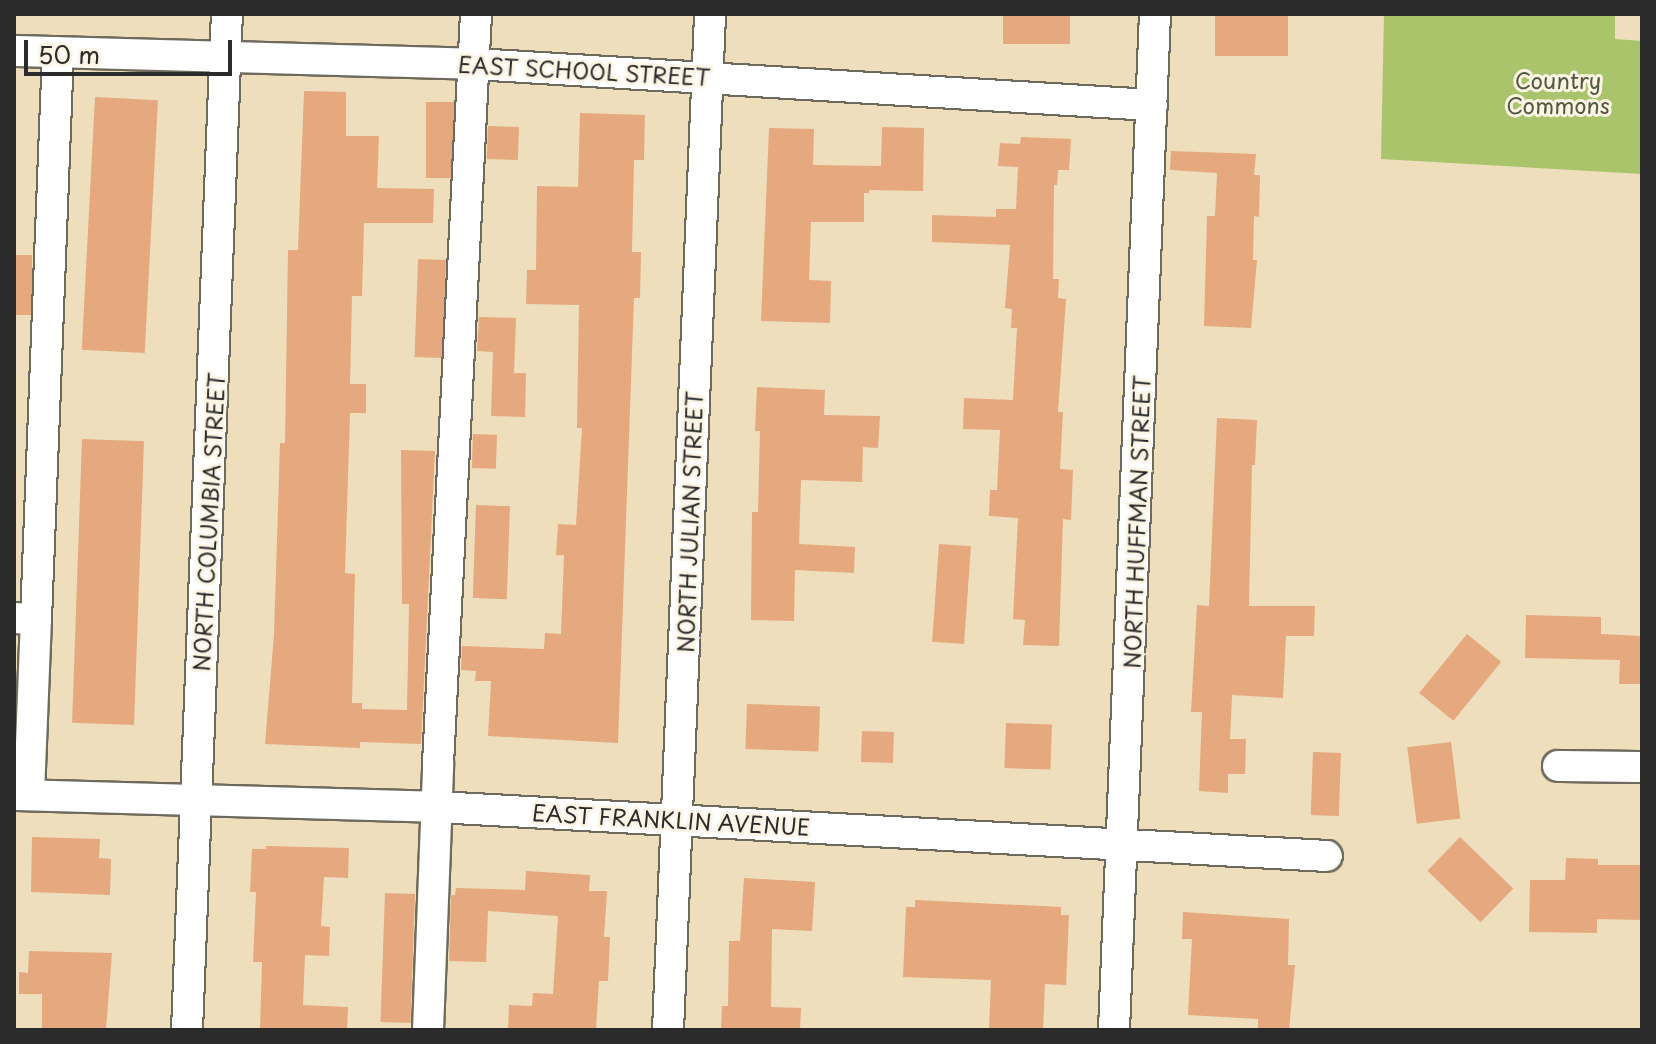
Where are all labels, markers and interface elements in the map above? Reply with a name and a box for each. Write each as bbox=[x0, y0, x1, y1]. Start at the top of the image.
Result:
scale bar bbox=[28, 24, 236, 74]
text: 50 m bbox=[38, 36, 100, 72]
street label: EAST SCHOOL STREET bbox=[455, 50, 713, 90]
park label: Country Commons bbox=[1506, 66, 1610, 118]
street label: NORTH COLUMBIA STREET bbox=[187, 371, 229, 673]
street label: NORTH HUFFMAN STREET bbox=[1118, 374, 1154, 670]
street label: NORTH JULIAN STREET bbox=[671, 389, 707, 655]
street label: EAST FRANKLIN AVENUE bbox=[531, 799, 811, 839]

